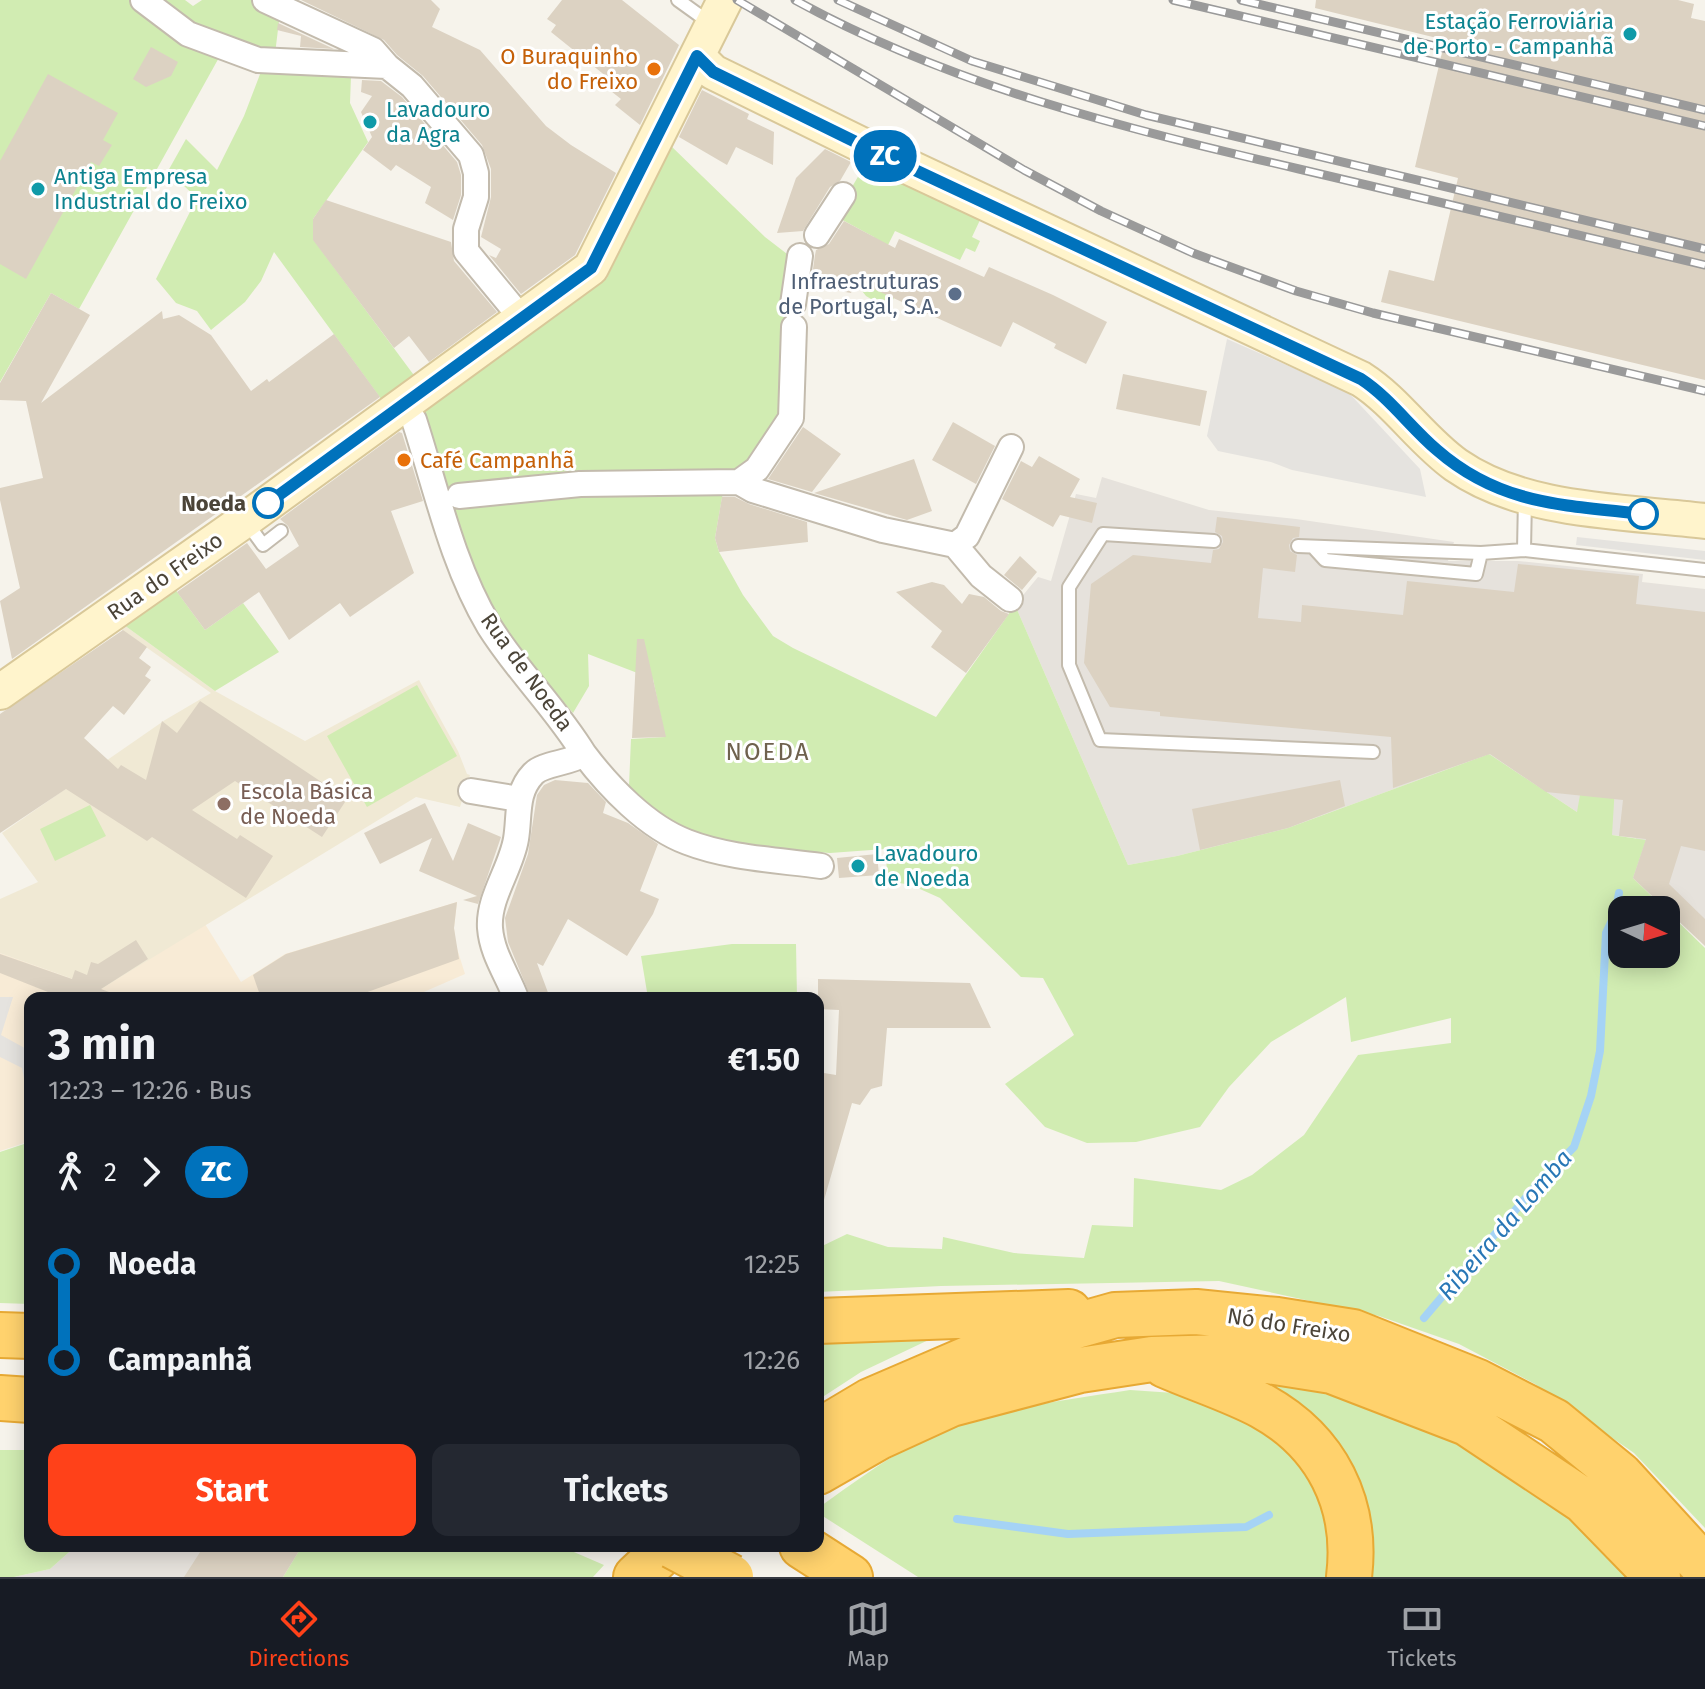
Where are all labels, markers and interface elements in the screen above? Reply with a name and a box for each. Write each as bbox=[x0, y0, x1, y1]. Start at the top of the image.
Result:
place label: Estação Ferroviária de Porto - Campanhã bbox=[1403, 8, 1614, 60]
marker: Estação Ferroviária de Porto - Campanhã bbox=[1621, 25, 1639, 43]
place label: O Buraquinho do Freixo bbox=[500, 43, 638, 95]
marker: O Buraquinho do Freixo bbox=[645, 60, 663, 78]
place label: Lavadouro da Agra bbox=[386, 96, 490, 148]
marker: Lavadouro da Agra bbox=[361, 113, 379, 131]
line badge: ZC bbox=[849, 130, 921, 182]
text: ZC bbox=[870, 139, 900, 172]
place label: Antiga Empresa Industrial do Freixo bbox=[54, 163, 248, 215]
marker: Antiga Empresa Industrial do Freixo bbox=[29, 180, 47, 198]
place label: Infraestruturas de Portugal, S.A. bbox=[778, 268, 939, 320]
marker: Infraestruturas de Portugal, S.A. bbox=[946, 285, 964, 303]
place label: Café Campanhã bbox=[420, 447, 575, 474]
marker: Café Campanhã bbox=[395, 451, 413, 469]
marker: Noeda bbox=[253, 488, 283, 518]
place label: Noeda bbox=[181, 490, 246, 517]
unlabelled marker bbox=[1628, 499, 1658, 529]
street label: Rua do Freixo bbox=[102, 526, 228, 626]
street label: Rua de Noeda bbox=[475, 607, 579, 737]
district label: NOEDA bbox=[726, 738, 810, 766]
place label: Escola Básica de Noeda bbox=[240, 778, 373, 830]
marker: Escola Básica de Noeda bbox=[215, 795, 233, 813]
place label: Lavadouro de Noeda bbox=[874, 840, 978, 892]
marker: Lavadouro de Noeda bbox=[849, 857, 867, 875]
north arrow bbox=[1608, 896, 1680, 968]
map controls bbox=[1608, 896, 1680, 968]
text: 3 min bbox=[48, 1018, 156, 1071]
text: €1.50 bbox=[728, 1042, 800, 1078]
text: 12:23 – 12:26 · Bus bbox=[48, 1075, 252, 1106]
water label: Ribeira da Lomba bbox=[1432, 1144, 1578, 1306]
icon: walk bbox=[48, 1150, 92, 1194]
icon: forward bbox=[129, 1150, 173, 1194]
text: ZC bbox=[201, 1155, 232, 1188]
text: 2 bbox=[104, 1157, 117, 1188]
text: Noeda bbox=[108, 1246, 196, 1282]
text: 12:25 bbox=[744, 1249, 800, 1280]
street label: Nó do Freixo bbox=[1225, 1302, 1353, 1348]
text: Campanhã bbox=[108, 1342, 252, 1378]
text: 12:26 bbox=[743, 1345, 800, 1376]
button: Start bbox=[48, 1444, 416, 1536]
button: Tickets bbox=[432, 1444, 800, 1536]
tab: Directions bbox=[248, 1597, 349, 1672]
tab: Map bbox=[846, 1597, 890, 1672]
tab: Tickets bbox=[1387, 1597, 1457, 1672]

